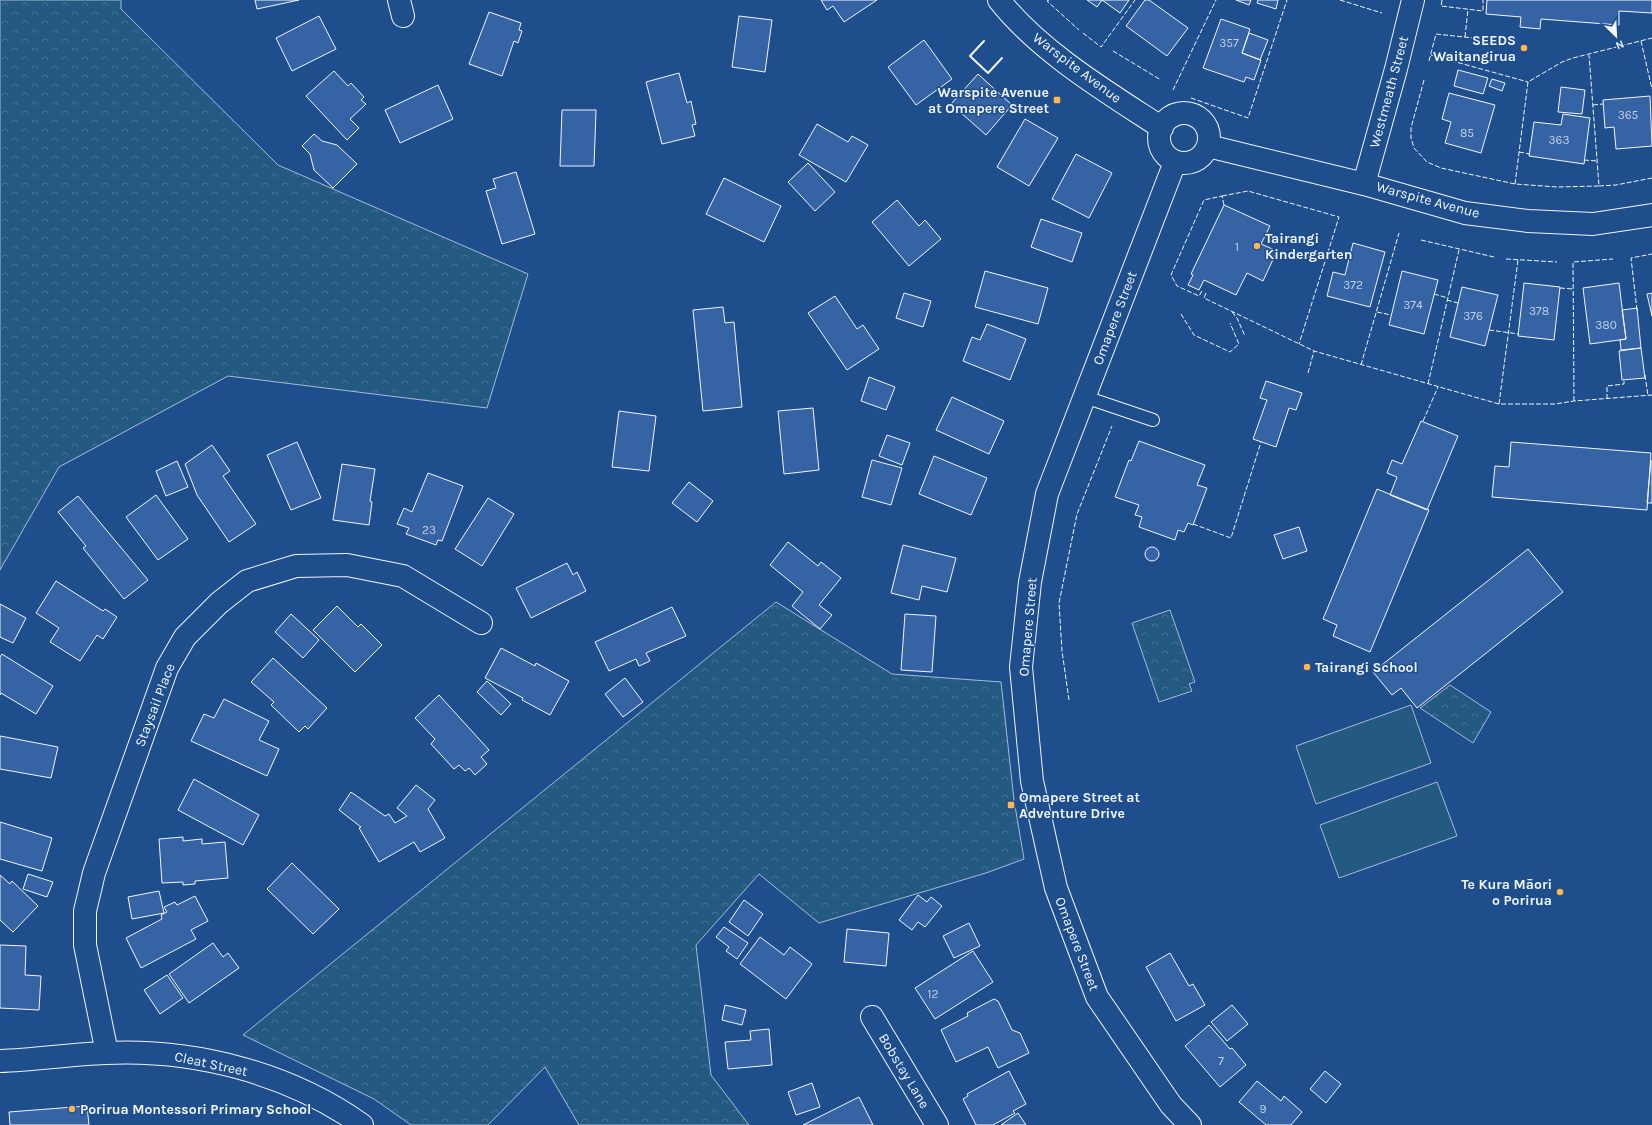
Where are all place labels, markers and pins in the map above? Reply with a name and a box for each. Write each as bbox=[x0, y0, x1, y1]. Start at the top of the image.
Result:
place label: SEEDS Waitangirua bbox=[1433, 32, 1516, 65]
marker: SEEDS Waitangirua bbox=[1519, 43, 1529, 53]
place label: Warspite Avenue at Omapere Street bbox=[928, 84, 1049, 117]
marker: Warspite Avenue at Omapere Street bbox=[1052, 95, 1062, 105]
place label: Tairangi Kindergarten bbox=[1265, 230, 1352, 263]
marker: Tairangi Kindergarten bbox=[1252, 241, 1262, 251]
place label: Tairangi School bbox=[1315, 659, 1418, 676]
marker: Tairangi School bbox=[1302, 662, 1312, 672]
place label: Omapere Street at Adventure Drive bbox=[1019, 789, 1140, 822]
marker: Omapere Street at Adventure Drive bbox=[1006, 800, 1016, 810]
place label: Te Kura Māori o Porirua bbox=[1461, 876, 1552, 909]
marker: Te Kura Māori o Porirua bbox=[1555, 887, 1565, 897]
place label: Porirua Montessori Primary School bbox=[80, 1101, 311, 1118]
marker: Porirua Montessori Primary School bbox=[67, 1104, 77, 1114]

